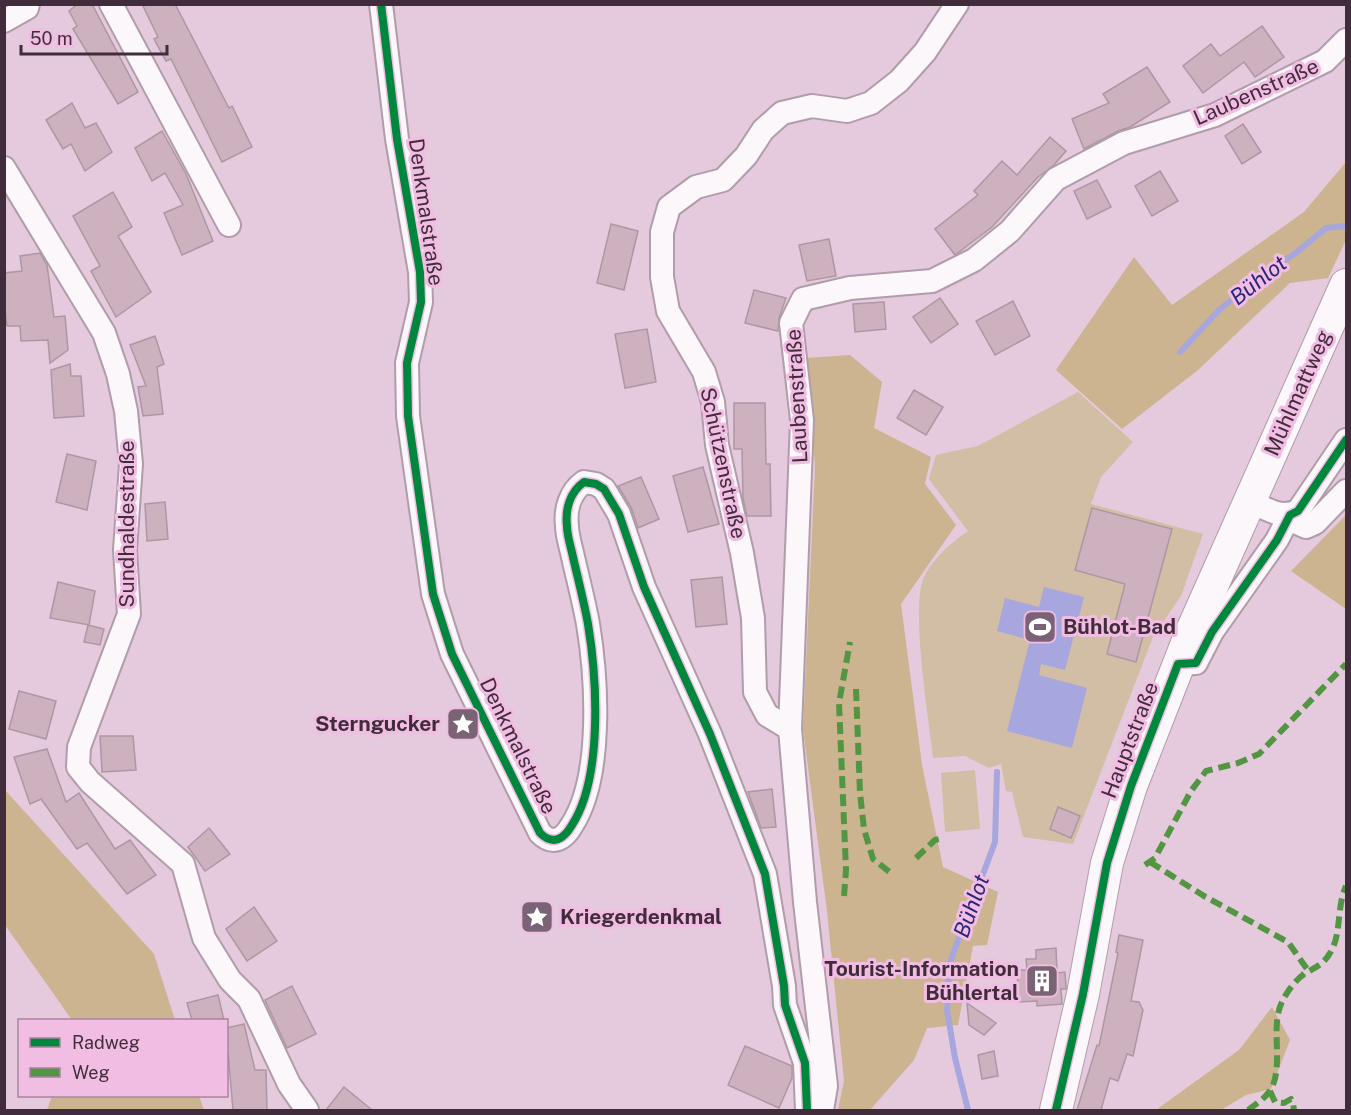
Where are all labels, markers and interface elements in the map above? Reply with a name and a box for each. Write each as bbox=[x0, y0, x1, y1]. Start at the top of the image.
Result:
scale bar bbox=[21, 18, 166, 56]
text: 50 m bbox=[30, 28, 73, 49]
street label: Laubenstraße bbox=[1189, 53, 1322, 130]
street label: Denkmalstraße bbox=[404, 137, 449, 287]
water label: Bühlot bbox=[1224, 249, 1292, 310]
street label: Mühlmattweg bbox=[1259, 326, 1336, 460]
street label: Laubenstraße bbox=[780, 328, 813, 464]
street label: Schützenstraße bbox=[695, 385, 752, 541]
street label: Sundhaldestraße bbox=[114, 440, 139, 608]
sports icon: Bühlot-Bad bbox=[1022, 609, 1058, 645]
place label: Bühlot-Bad bbox=[1063, 614, 1176, 639]
street label: Denkmalstraße bbox=[475, 674, 562, 818]
street label: Hauptstraße bbox=[1096, 678, 1163, 801]
place icon: Sterngucker bbox=[445, 706, 481, 742]
place label: Sterngucker bbox=[315, 711, 440, 736]
water label: Bühlot bbox=[948, 870, 995, 941]
place icon: Kriegerdenkmal bbox=[519, 899, 555, 935]
place label: Kriegerdenkmal bbox=[560, 904, 722, 929]
place label: Tourist-Information Bühlertal bbox=[824, 956, 1019, 1005]
building icon: Tourist-Information Bühlertal bbox=[1024, 963, 1060, 999]
legend bbox=[18, 1019, 228, 1097]
text: Radweg bbox=[72, 1032, 140, 1053]
text: Weg bbox=[72, 1062, 110, 1083]

